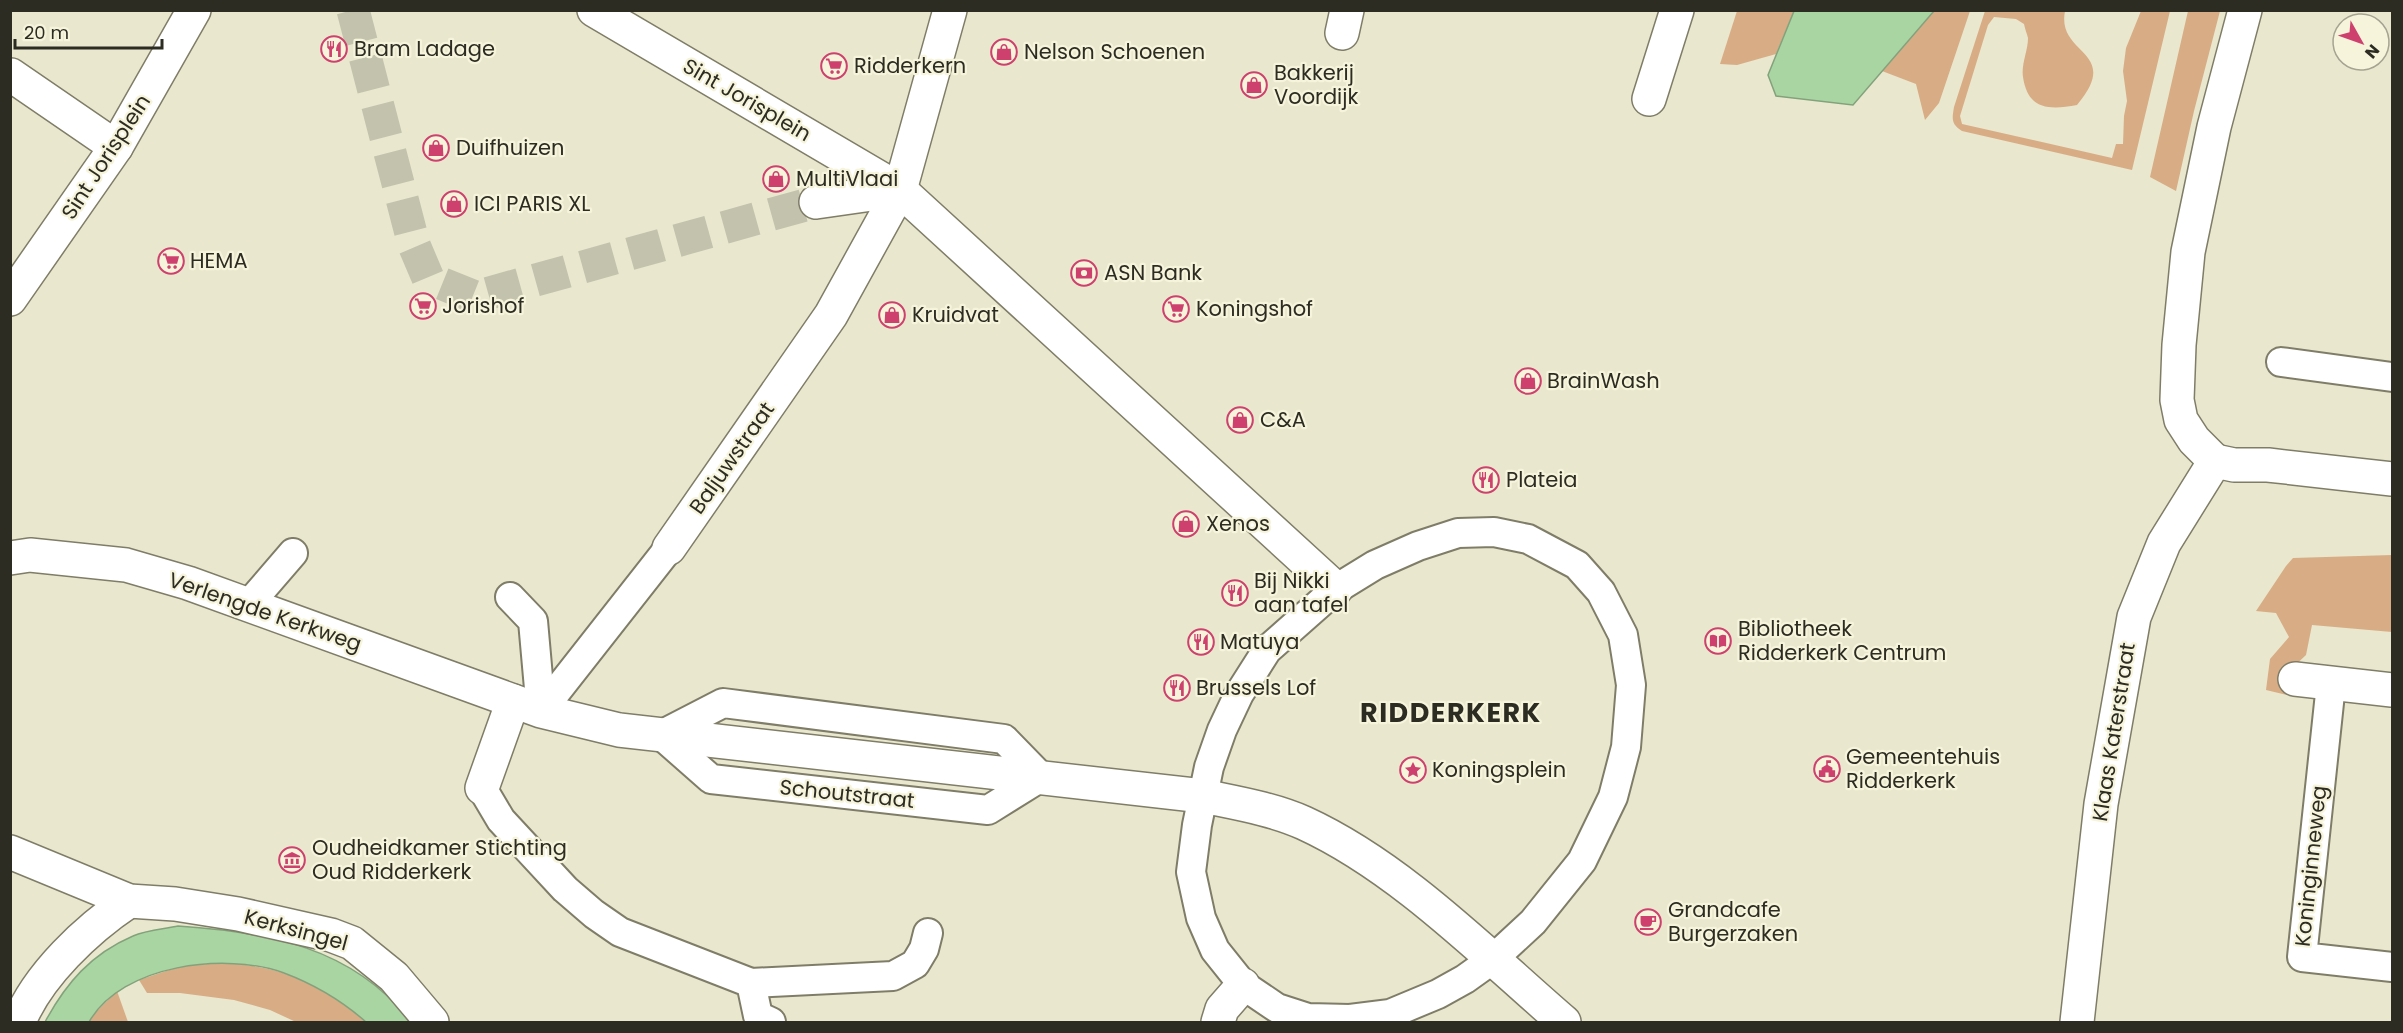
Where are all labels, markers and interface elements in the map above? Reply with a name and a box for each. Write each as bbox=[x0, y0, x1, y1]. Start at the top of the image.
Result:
scale bar bbox=[15, 12, 162, 50]
north arrow bbox=[2331, 12, 2391, 72]
text: 20 m bbox=[24, 20, 69, 45]
restaurant icon: Bram Ladage bbox=[319, 34, 349, 64]
place label: Bram Ladage bbox=[354, 34, 495, 63]
shop icon: Nelson Schoenen bbox=[989, 37, 1019, 67]
place label: Nelson Schoenen bbox=[1024, 37, 1205, 66]
text: N bbox=[2359, 39, 2385, 63]
street label: Sint Jorisplein bbox=[678, 51, 817, 148]
supermarket icon: Ridderkern bbox=[819, 51, 849, 81]
place label: Ridderkern bbox=[854, 51, 966, 80]
place label: Bakkerij Voordijk bbox=[1274, 58, 1358, 111]
shop icon: Bakkerij Voordijk bbox=[1239, 70, 1269, 100]
street label: Sint Jorisplein bbox=[54, 89, 157, 225]
shop icon: Duifhuizen bbox=[421, 133, 451, 163]
place label: Duifhuizen bbox=[456, 133, 564, 162]
shop icon: MultiVlaai bbox=[761, 164, 791, 194]
place label: MultiVlaai bbox=[796, 164, 898, 193]
shop icon: ICI PARIS XL bbox=[439, 189, 469, 219]
place label: ICI PARIS XL bbox=[474, 189, 590, 218]
supermarket icon: HEMA bbox=[156, 246, 186, 276]
place label: HEMA bbox=[190, 246, 248, 275]
bank icon: ASN Bank bbox=[1069, 258, 1099, 288]
place label: ASN Bank bbox=[1104, 258, 1202, 287]
supermarket icon: Jorishof bbox=[408, 291, 438, 321]
place label: Jorishof bbox=[442, 291, 524, 320]
supermarket icon: Koningshof bbox=[1161, 294, 1191, 324]
place label: Koningshof bbox=[1196, 294, 1313, 323]
shop icon: Kruidvat bbox=[877, 300, 907, 330]
place label: Kruidvat bbox=[912, 300, 999, 329]
shop icon: BrainWash bbox=[1513, 366, 1543, 396]
place label: BrainWash bbox=[1547, 366, 1660, 395]
street label: Baljuwstraat bbox=[682, 396, 781, 520]
shop icon: C&A bbox=[1225, 405, 1255, 435]
place label: C&A bbox=[1260, 405, 1306, 434]
restaurant icon: Plateia bbox=[1471, 465, 1501, 495]
place label: Plateia bbox=[1506, 465, 1578, 494]
shop icon: Xenos bbox=[1171, 509, 1201, 539]
place label: Xenos bbox=[1206, 509, 1270, 538]
street label: Verlengde Kerkweg bbox=[165, 565, 366, 658]
place label: Bij Nikki aan tafel bbox=[1254, 566, 1348, 619]
restaurant icon: Bij Nikki aan tafel bbox=[1220, 578, 1250, 608]
place label: Bibliotheek Ridderkerk Centrum bbox=[1738, 614, 1947, 667]
library icon: Bibliotheek Ridderkerk Centrum bbox=[1703, 626, 1733, 656]
restaurant icon: Matuya bbox=[1186, 627, 1216, 657]
place label: Matuya bbox=[1220, 627, 1299, 656]
street label: Klaas Katerstraat bbox=[2085, 641, 2142, 823]
restaurant icon: Brussels Lof bbox=[1162, 673, 1192, 703]
place label: Brussels Lof bbox=[1196, 673, 1316, 702]
district label: RIDDERKERK bbox=[1360, 694, 1542, 731]
place label: Gemeentehuis Ridderkerk bbox=[1846, 742, 2000, 795]
public building icon: Gemeentehuis Ridderkerk bbox=[1812, 754, 1842, 784]
place icon: Koningsplein bbox=[1398, 755, 1428, 785]
place label: Koningsplein bbox=[1432, 755, 1566, 784]
street label: Schoutstraat bbox=[778, 772, 916, 815]
street label: Koninginneweg bbox=[2288, 784, 2333, 948]
place label: Oudheidkamer Stichting Oud Ridderkerk bbox=[312, 833, 567, 886]
museum icon: Oudheidkamer Stichting Oud Ridderkerk bbox=[277, 845, 307, 875]
place label: Grandcafe Burgerzaken bbox=[1668, 895, 1798, 948]
street label: Kerksingel bbox=[241, 902, 351, 957]
cafe icon: Grandcafe Burgerzaken bbox=[1633, 907, 1663, 937]

